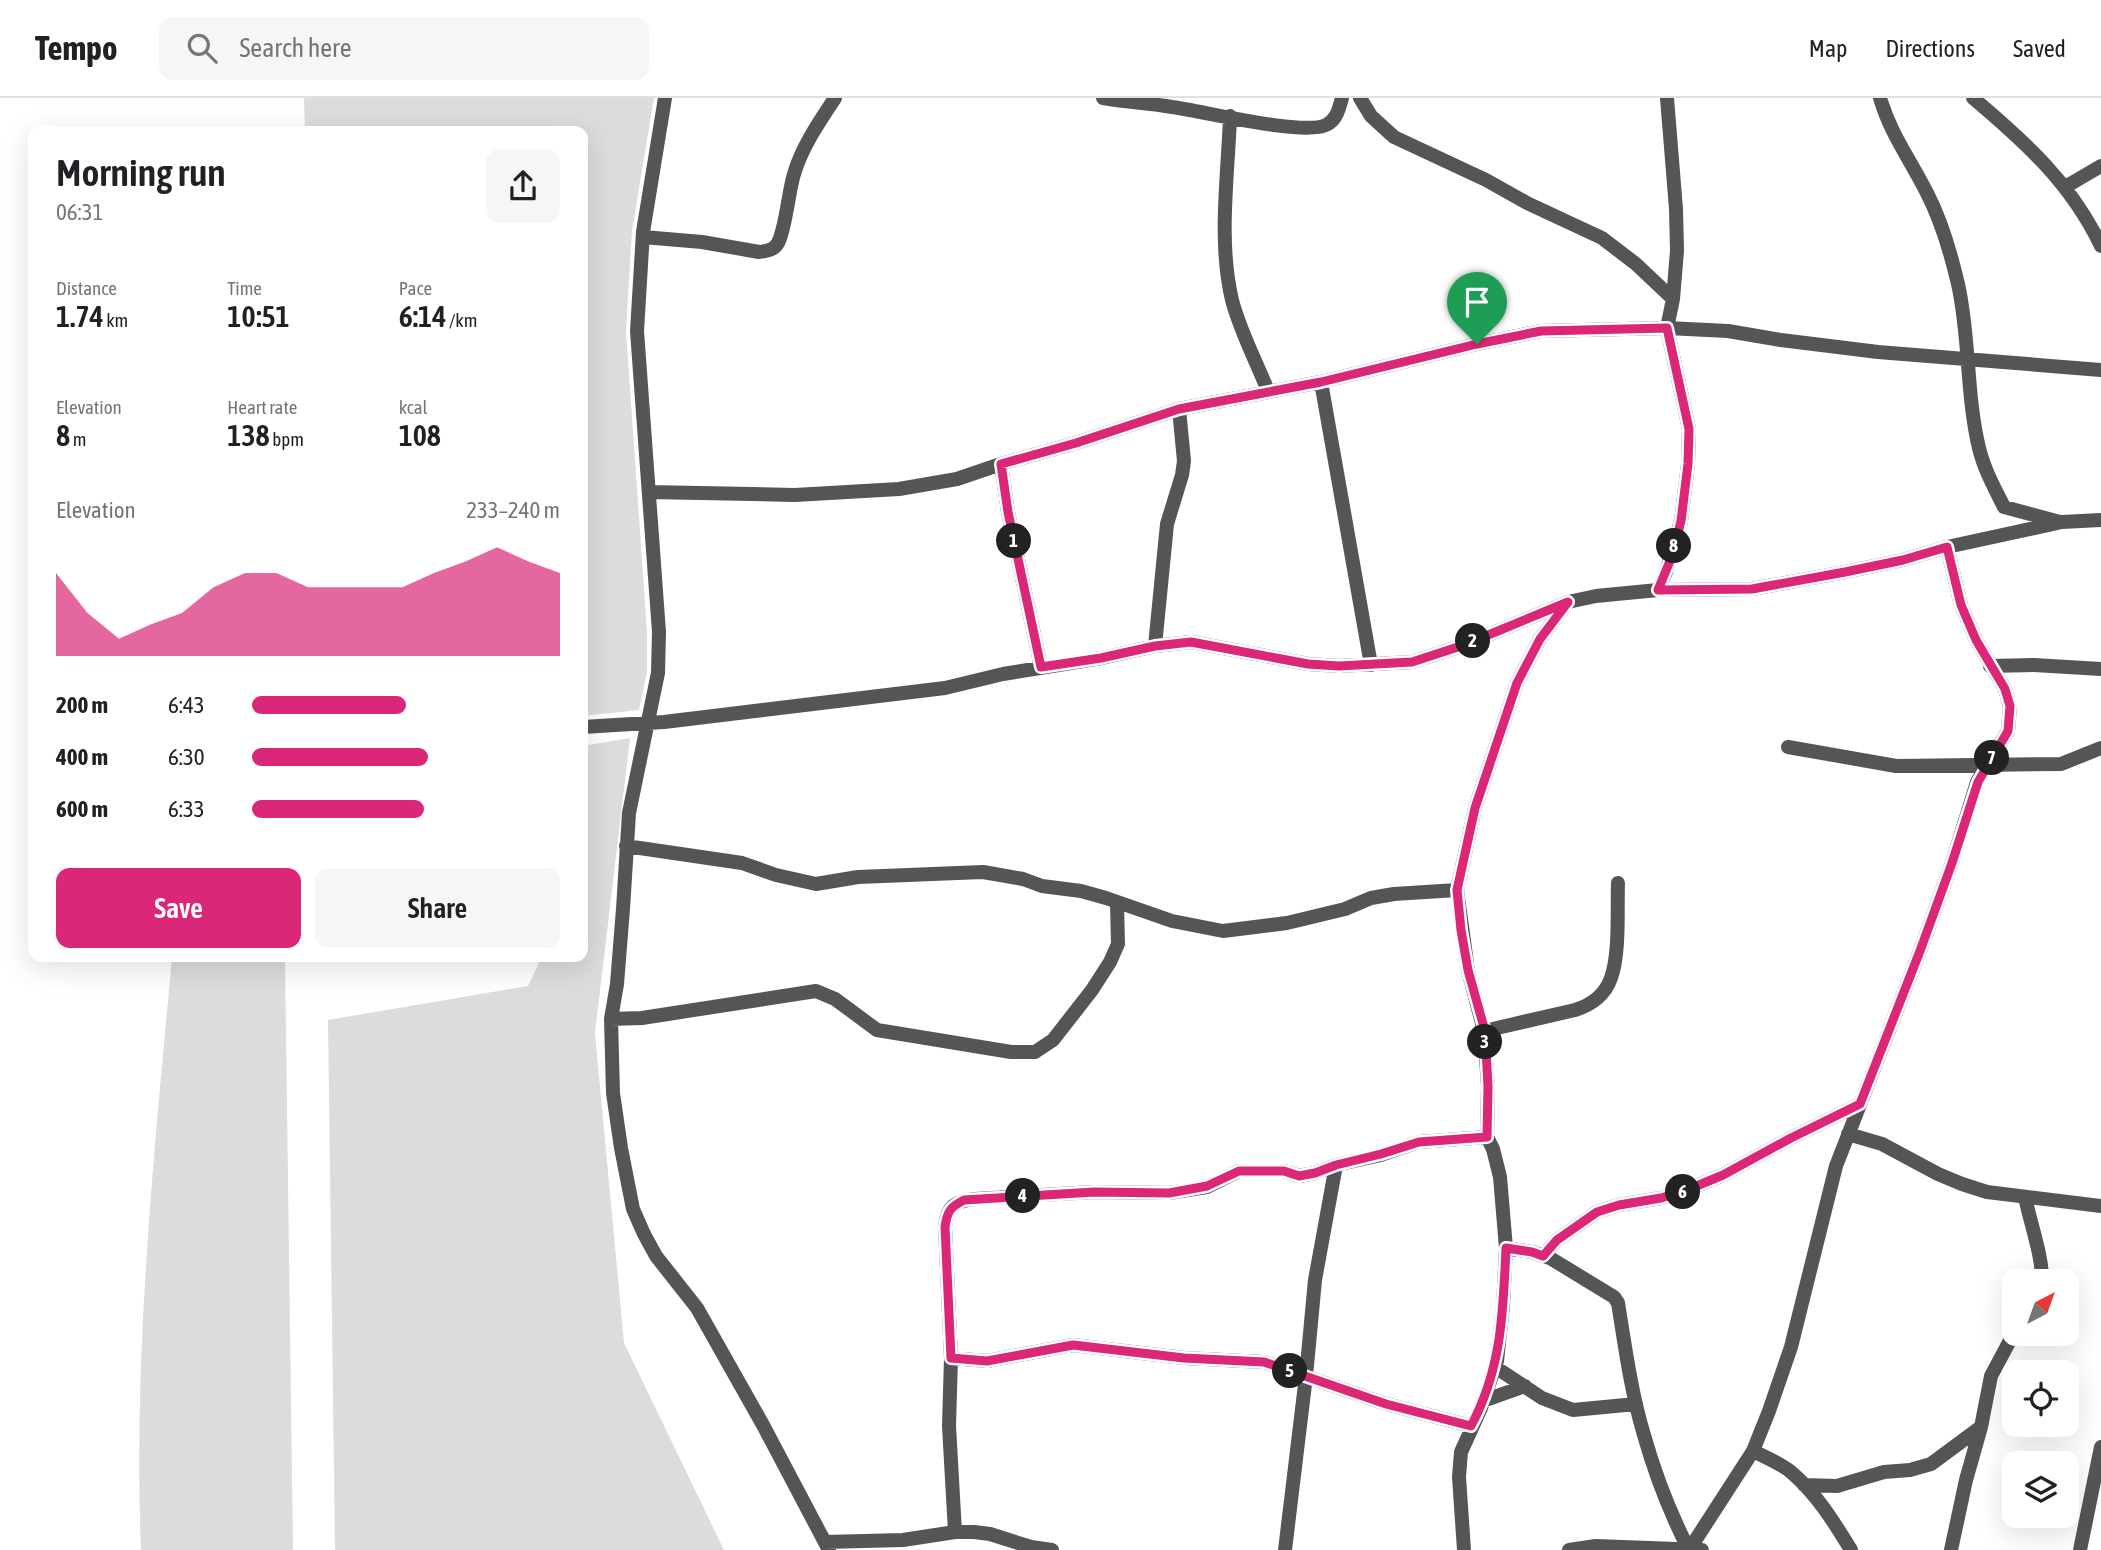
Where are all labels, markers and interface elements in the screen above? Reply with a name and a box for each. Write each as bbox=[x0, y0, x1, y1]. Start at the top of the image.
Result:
search box bbox=[159, 17, 649, 80]
text: Tempo bbox=[35, 29, 117, 67]
icon: search bbox=[183, 29, 221, 67]
text: Search here bbox=[239, 33, 352, 63]
text: Map bbox=[1809, 35, 1847, 62]
text: Directions bbox=[1885, 35, 1975, 62]
text: Saved bbox=[2013, 35, 2066, 62]
button: share bbox=[486, 149, 560, 223]
text: Morning run bbox=[56, 151, 226, 194]
text: 06:31 bbox=[56, 199, 103, 225]
pin bbox=[1447, 272, 1507, 344]
text: Distance bbox=[56, 277, 117, 299]
text: Time bbox=[227, 277, 262, 299]
text: Pace bbox=[399, 277, 432, 299]
icon: arrive bbox=[1458, 283, 1496, 321]
text: 1.74 bbox=[56, 299, 104, 333]
text: 10:51 bbox=[227, 299, 290, 333]
text: 6:14 bbox=[399, 299, 446, 333]
text: km bbox=[104, 309, 128, 331]
text: /km bbox=[446, 309, 477, 331]
text: Elevation bbox=[56, 396, 122, 418]
text: Heart rate bbox=[227, 396, 297, 418]
text: kcal bbox=[399, 396, 428, 418]
text: 8 bbox=[56, 418, 70, 452]
text: 138 bbox=[227, 418, 270, 452]
text: 108 bbox=[399, 418, 441, 452]
text: m bbox=[70, 428, 86, 450]
text: bpm bbox=[270, 428, 304, 450]
text: Elevation bbox=[56, 497, 136, 523]
text: 233–240 m bbox=[466, 497, 560, 523]
pin: 1 bbox=[996, 524, 1032, 558]
pin: 8 bbox=[1656, 528, 1692, 564]
text: 1 bbox=[1009, 529, 1018, 551]
text: 8 bbox=[1669, 534, 1678, 556]
pin: 2 bbox=[1456, 624, 1490, 658]
text: 2 bbox=[1468, 629, 1477, 651]
text: 200 m bbox=[56, 692, 108, 718]
text: 6:43 bbox=[168, 692, 205, 718]
pin: 7 bbox=[1974, 740, 2010, 776]
text: 400 m bbox=[56, 744, 108, 770]
text: 6:30 bbox=[168, 744, 205, 770]
text: 7 bbox=[1987, 746, 1996, 768]
text: 600 m bbox=[56, 796, 108, 822]
text: 6:33 bbox=[168, 796, 205, 822]
button: Save bbox=[56, 868, 301, 948]
button: Share bbox=[315, 868, 560, 948]
pin: 3 bbox=[1468, 1024, 1502, 1060]
text: 3 bbox=[1480, 1030, 1489, 1052]
pin: 6 bbox=[1666, 1174, 1700, 1210]
pin: 4 bbox=[1006, 1178, 1040, 1214]
text: 6 bbox=[1678, 1180, 1687, 1202]
text: 4 bbox=[1018, 1184, 1027, 1206]
north arrow bbox=[2002, 1269, 2079, 1346]
map controls bbox=[2002, 1269, 2079, 1528]
pin: 5 bbox=[1272, 1354, 1308, 1388]
text: 5 bbox=[1285, 1359, 1294, 1381]
button: locate bbox=[2002, 1360, 2079, 1437]
button: layers bbox=[2002, 1451, 2079, 1528]

